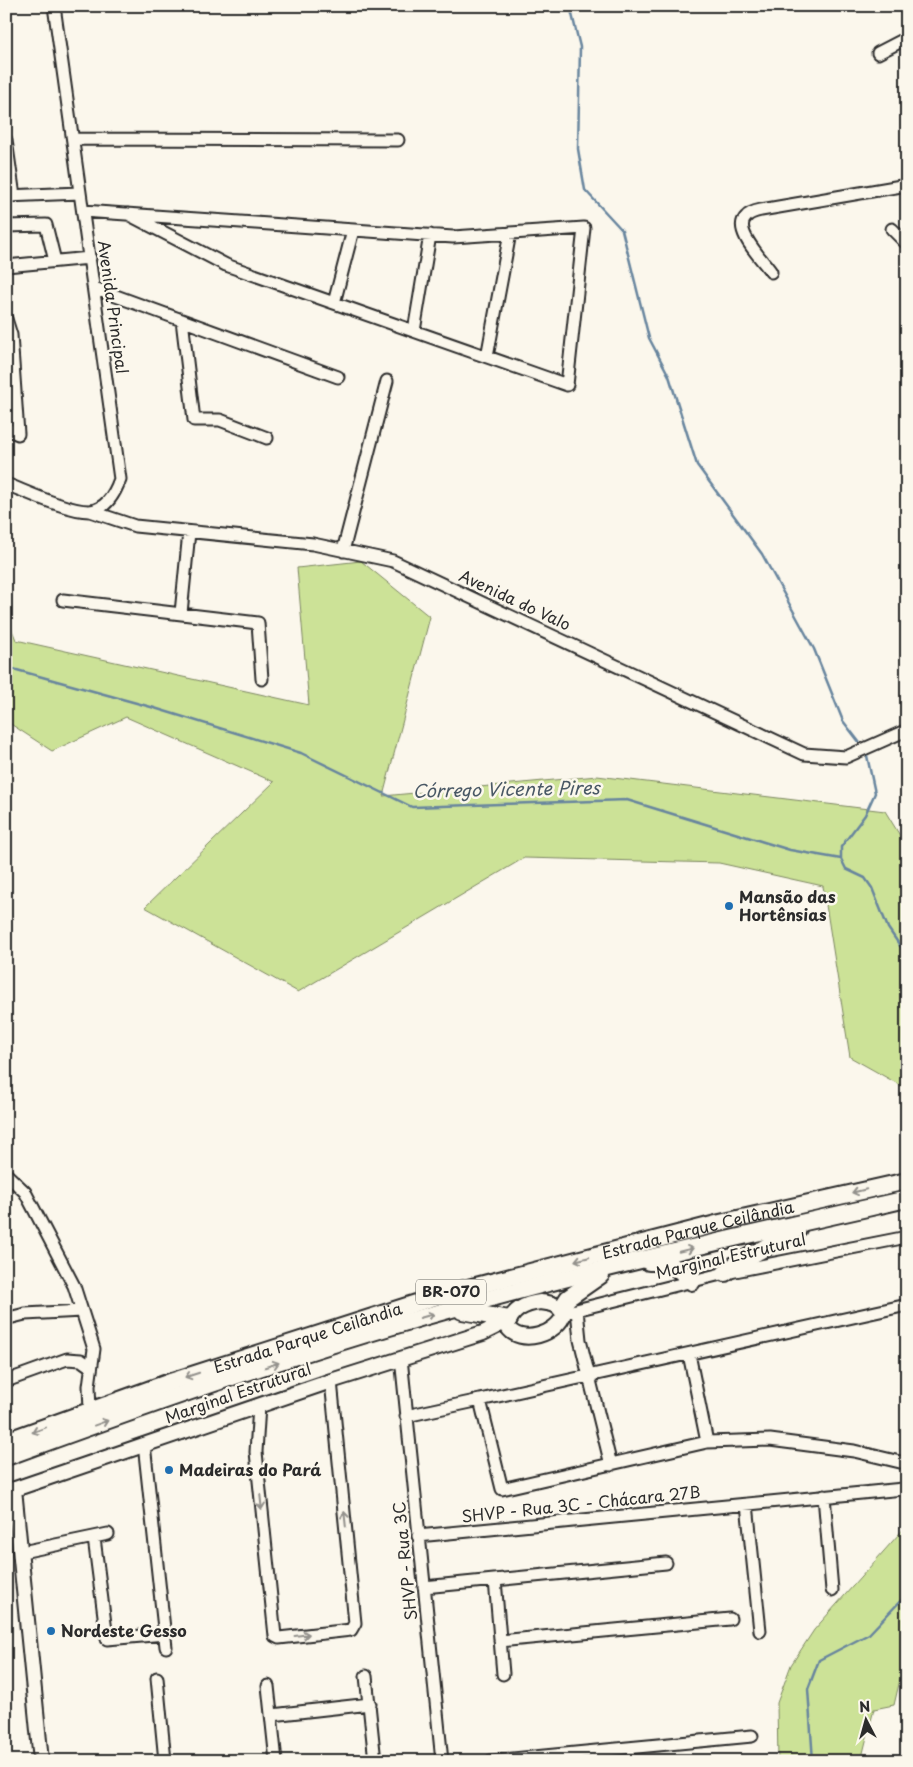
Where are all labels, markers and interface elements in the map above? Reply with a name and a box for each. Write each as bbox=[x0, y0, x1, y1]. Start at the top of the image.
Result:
street label: Avenida Principal bbox=[93, 238, 135, 375]
street label: Avenida do Valo bbox=[456, 563, 575, 635]
water label: Córrego Vicente Pires bbox=[412, 773, 601, 804]
place label: Mansão das Hortênsias bbox=[739, 884, 836, 926]
marker: Mansão das Hortênsias bbox=[723, 900, 735, 912]
one-way arrow bbox=[852, 1187, 868, 1196]
street label: Estrada Parque Ceilândia bbox=[599, 1194, 796, 1264]
street label: Marginal Estrutural bbox=[653, 1226, 808, 1284]
one-way arrow bbox=[677, 1245, 693, 1254]
one-way arrow bbox=[575, 1255, 591, 1264]
road number: BR-070 bbox=[416, 1280, 486, 1304]
street label: Estrada Parque Ceilândia bbox=[210, 1295, 405, 1378]
one-way arrow bbox=[418, 1311, 434, 1320]
street label: Marginal Estrutural bbox=[161, 1356, 314, 1428]
one-way arrow bbox=[263, 1359, 279, 1369]
one-way arrow bbox=[184, 1371, 200, 1380]
one-way arrow bbox=[93, 1418, 109, 1427]
one-way arrow bbox=[32, 1426, 47, 1435]
place label: Madeiras do Pará bbox=[179, 1457, 321, 1481]
marker: Madeiras do Pará bbox=[163, 1464, 175, 1476]
street label: SHVP - Rua 3C - Chácara 27B bbox=[460, 1479, 702, 1527]
one-way arrow bbox=[257, 1494, 266, 1510]
street label: SHVP - Rua 3C bbox=[386, 1500, 422, 1622]
one-way arrow bbox=[340, 1511, 350, 1527]
place label: Nordeste Gesso bbox=[61, 1618, 187, 1642]
marker: Nordeste Gesso bbox=[45, 1625, 57, 1637]
one-way arrow bbox=[294, 1630, 310, 1640]
north arrow bbox=[840, 1694, 890, 1744]
text: N bbox=[858, 1696, 871, 1718]

